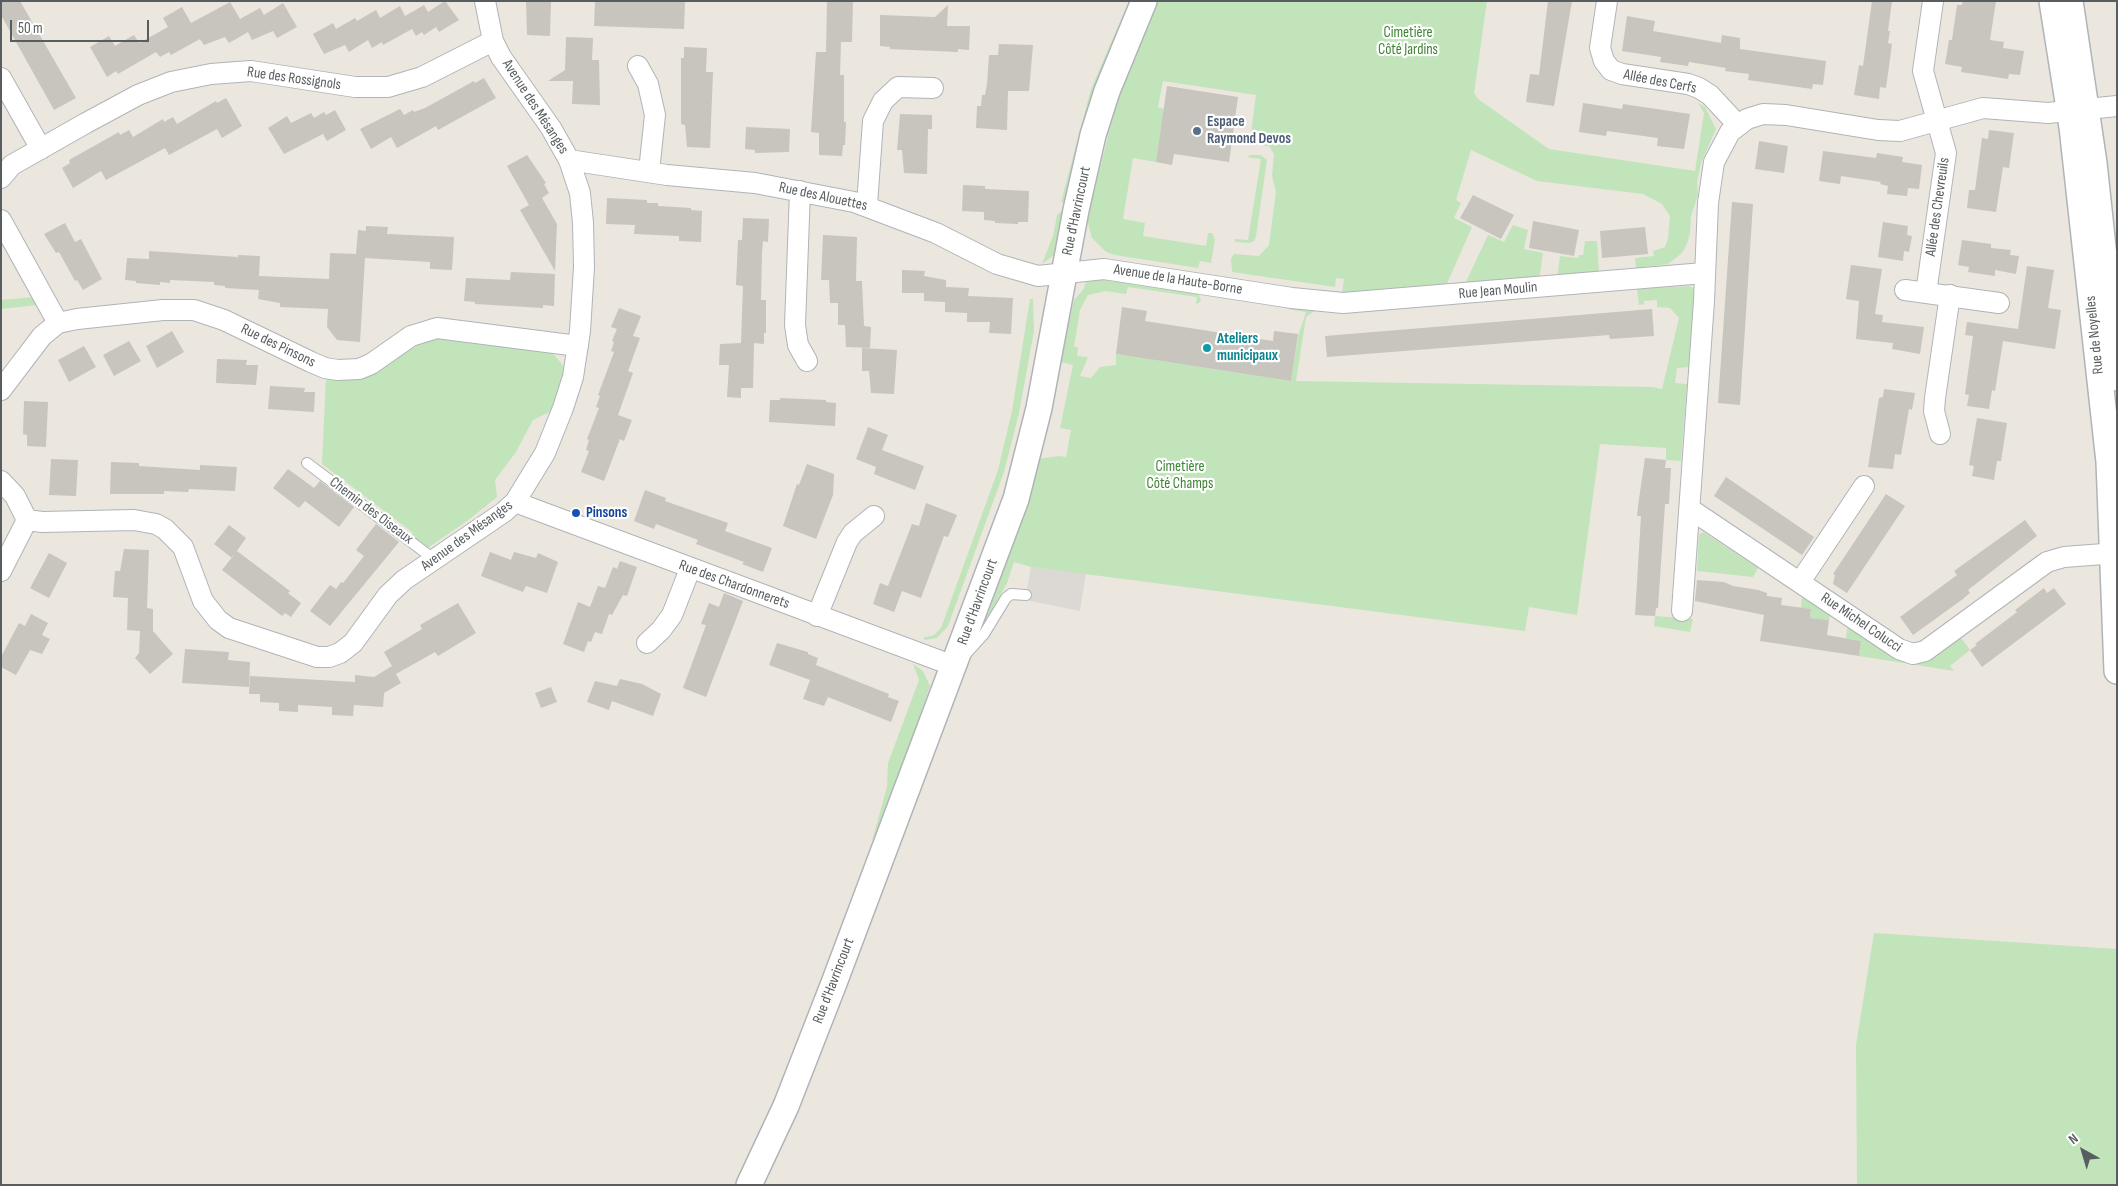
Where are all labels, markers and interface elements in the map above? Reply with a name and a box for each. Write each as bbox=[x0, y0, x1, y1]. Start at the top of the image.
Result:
scale bar bbox=[12, 10, 151, 42]
text: 50 m bbox=[18, 19, 43, 38]
park label: Cimetière Côté Jardins bbox=[1378, 24, 1438, 59]
street label: Avenue des Mésanges bbox=[498, 56, 572, 158]
street label: Rue des Rossignols bbox=[246, 63, 342, 95]
street label: Allée des Cerfs bbox=[1622, 66, 1698, 98]
place label: Espace Raymond Devos bbox=[1207, 113, 1291, 148]
marker: Espace Raymond Devos bbox=[1191, 125, 1203, 137]
street label: Allée des Chevreuils bbox=[1922, 157, 1954, 257]
street label: Rue d'Havrincourt bbox=[1059, 165, 1095, 257]
street label: Rue des Alouettes bbox=[777, 179, 869, 215]
street label: Avenue de la Haute-Borne bbox=[1112, 261, 1244, 299]
street label: Rue Jean Moulin bbox=[1458, 279, 1538, 303]
street label: Rue de Noyelles bbox=[2082, 295, 2108, 375]
street label: Rue des Pinsons bbox=[238, 320, 318, 372]
place label: Ateliers municipaux bbox=[1217, 330, 1278, 365]
marker: Ateliers municipaux bbox=[1201, 342, 1213, 354]
park label: Cimetière Côté Champs bbox=[1147, 458, 1213, 493]
street label: Chemin des Oiseaux bbox=[326, 474, 416, 548]
street label: Avenue des Mésanges bbox=[418, 497, 516, 575]
place label: Pinsons bbox=[586, 504, 627, 522]
marker: Pinsons bbox=[570, 507, 582, 519]
street label: Rue d'Havrincourt bbox=[954, 556, 1002, 648]
street label: Rue des Chardonnerets bbox=[676, 557, 792, 613]
street label: Rue Michel Colucci bbox=[1817, 589, 1905, 657]
street label: Rue d'Havrincourt bbox=[809, 936, 859, 1026]
north arrow bbox=[2058, 1126, 2108, 1176]
text: N bbox=[2065, 1130, 2081, 1148]

